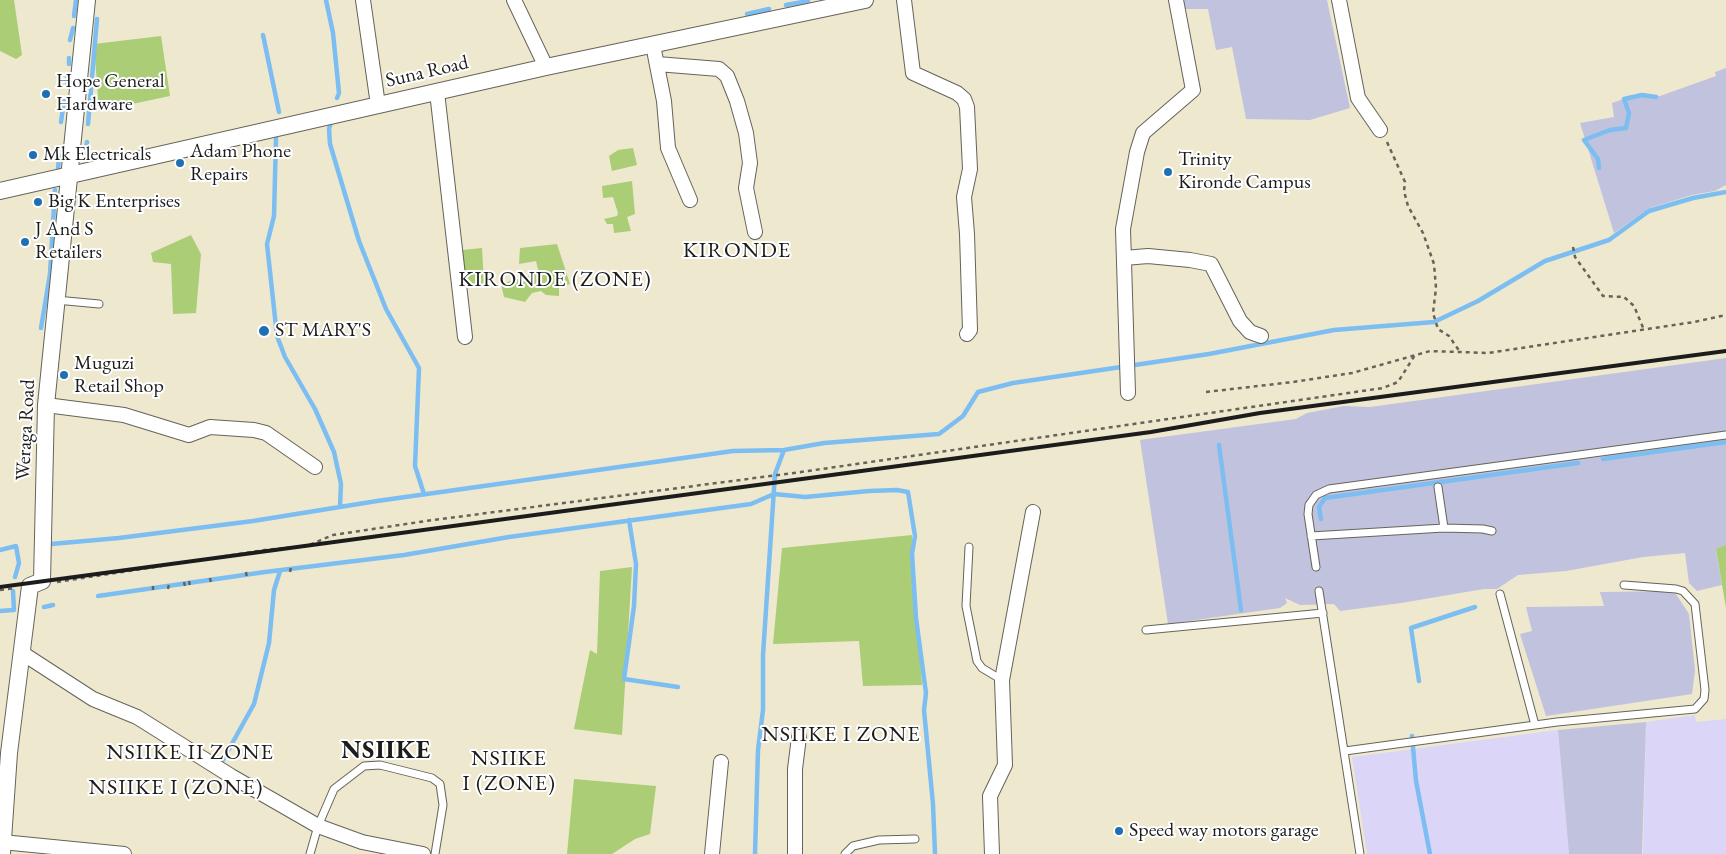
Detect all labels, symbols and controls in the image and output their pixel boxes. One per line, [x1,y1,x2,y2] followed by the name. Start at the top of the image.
[383,51,471,93] street label: Suna Road
[56,70,164,117] place label: Hope General Hardware
[40,88,52,100] marker: Hope General Hardware
[190,140,291,187] place label: Adam Phone Repairs
[43,143,151,167] place label: Mk Electricals
[1178,148,1311,195] place label: Trinity Kironde Campus
[27,149,39,161] marker: Mk Electricals
[174,157,186,169] marker: Adam Phone Repairs
[1162,166,1174,178] marker: Trinity Kironde Campus
[48,190,180,214] place label: Big K Enterprises
[32,196,44,208] marker: Big K Enterprises
[35,218,102,265] place label: J And S Retailers
[19,236,31,248] marker: J And S Retailers
[682,238,792,264] district label: KIRONDE
[457,267,653,293] district label: KIRONDE (ZONE)
[275,319,371,343] place label: ST MARY'S
[257,324,271,338] marker: ST MARY'S
[74,352,164,399] place label: Muguzi Retail Shop
[58,369,70,381] marker: Muguzi Retail Shop
[11,379,41,481] street label: Weraga Road
[760,722,922,748] district label: NSIIKE I ZONE
[340,736,432,766] district label: NSIIKE
[104,740,276,766] district label: NSIIKE II ZONE
[461,746,557,798] district label: NSIIKE I (ZONE)
[87,775,265,801] district label: NSIIKE I (ZONE)
[1129,819,1319,843] place label: Speed way motors garage
[1113,825,1125,837] marker: Speed way motors garage

